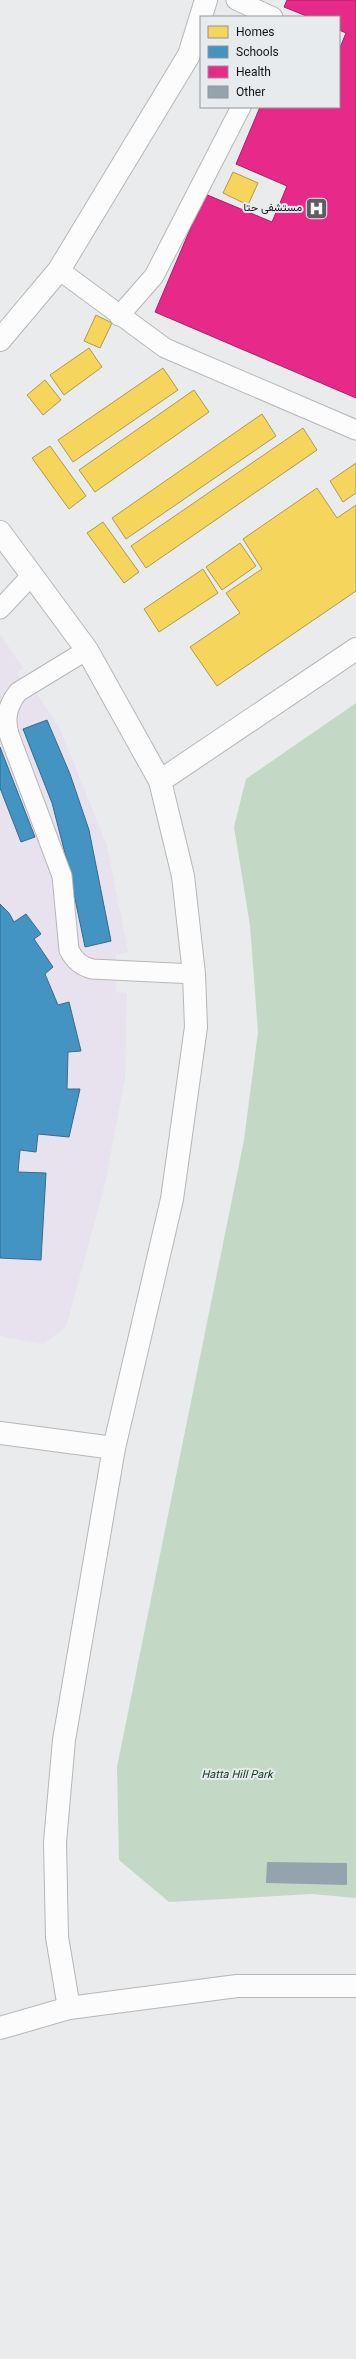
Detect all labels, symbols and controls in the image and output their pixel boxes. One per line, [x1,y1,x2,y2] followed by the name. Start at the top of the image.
[200,16,340,108] legend
[236,24,274,42] text: Homes
[236,44,279,62] text: Schools
[236,64,271,82] text: Health
[236,84,265,102] text: Other
[304,195,330,221] hospital icon: مستشفى حتا
[244,200,302,217] place label: مستشفى حتا
[202,1767,274,1784] park label: Hatta Hill Park

